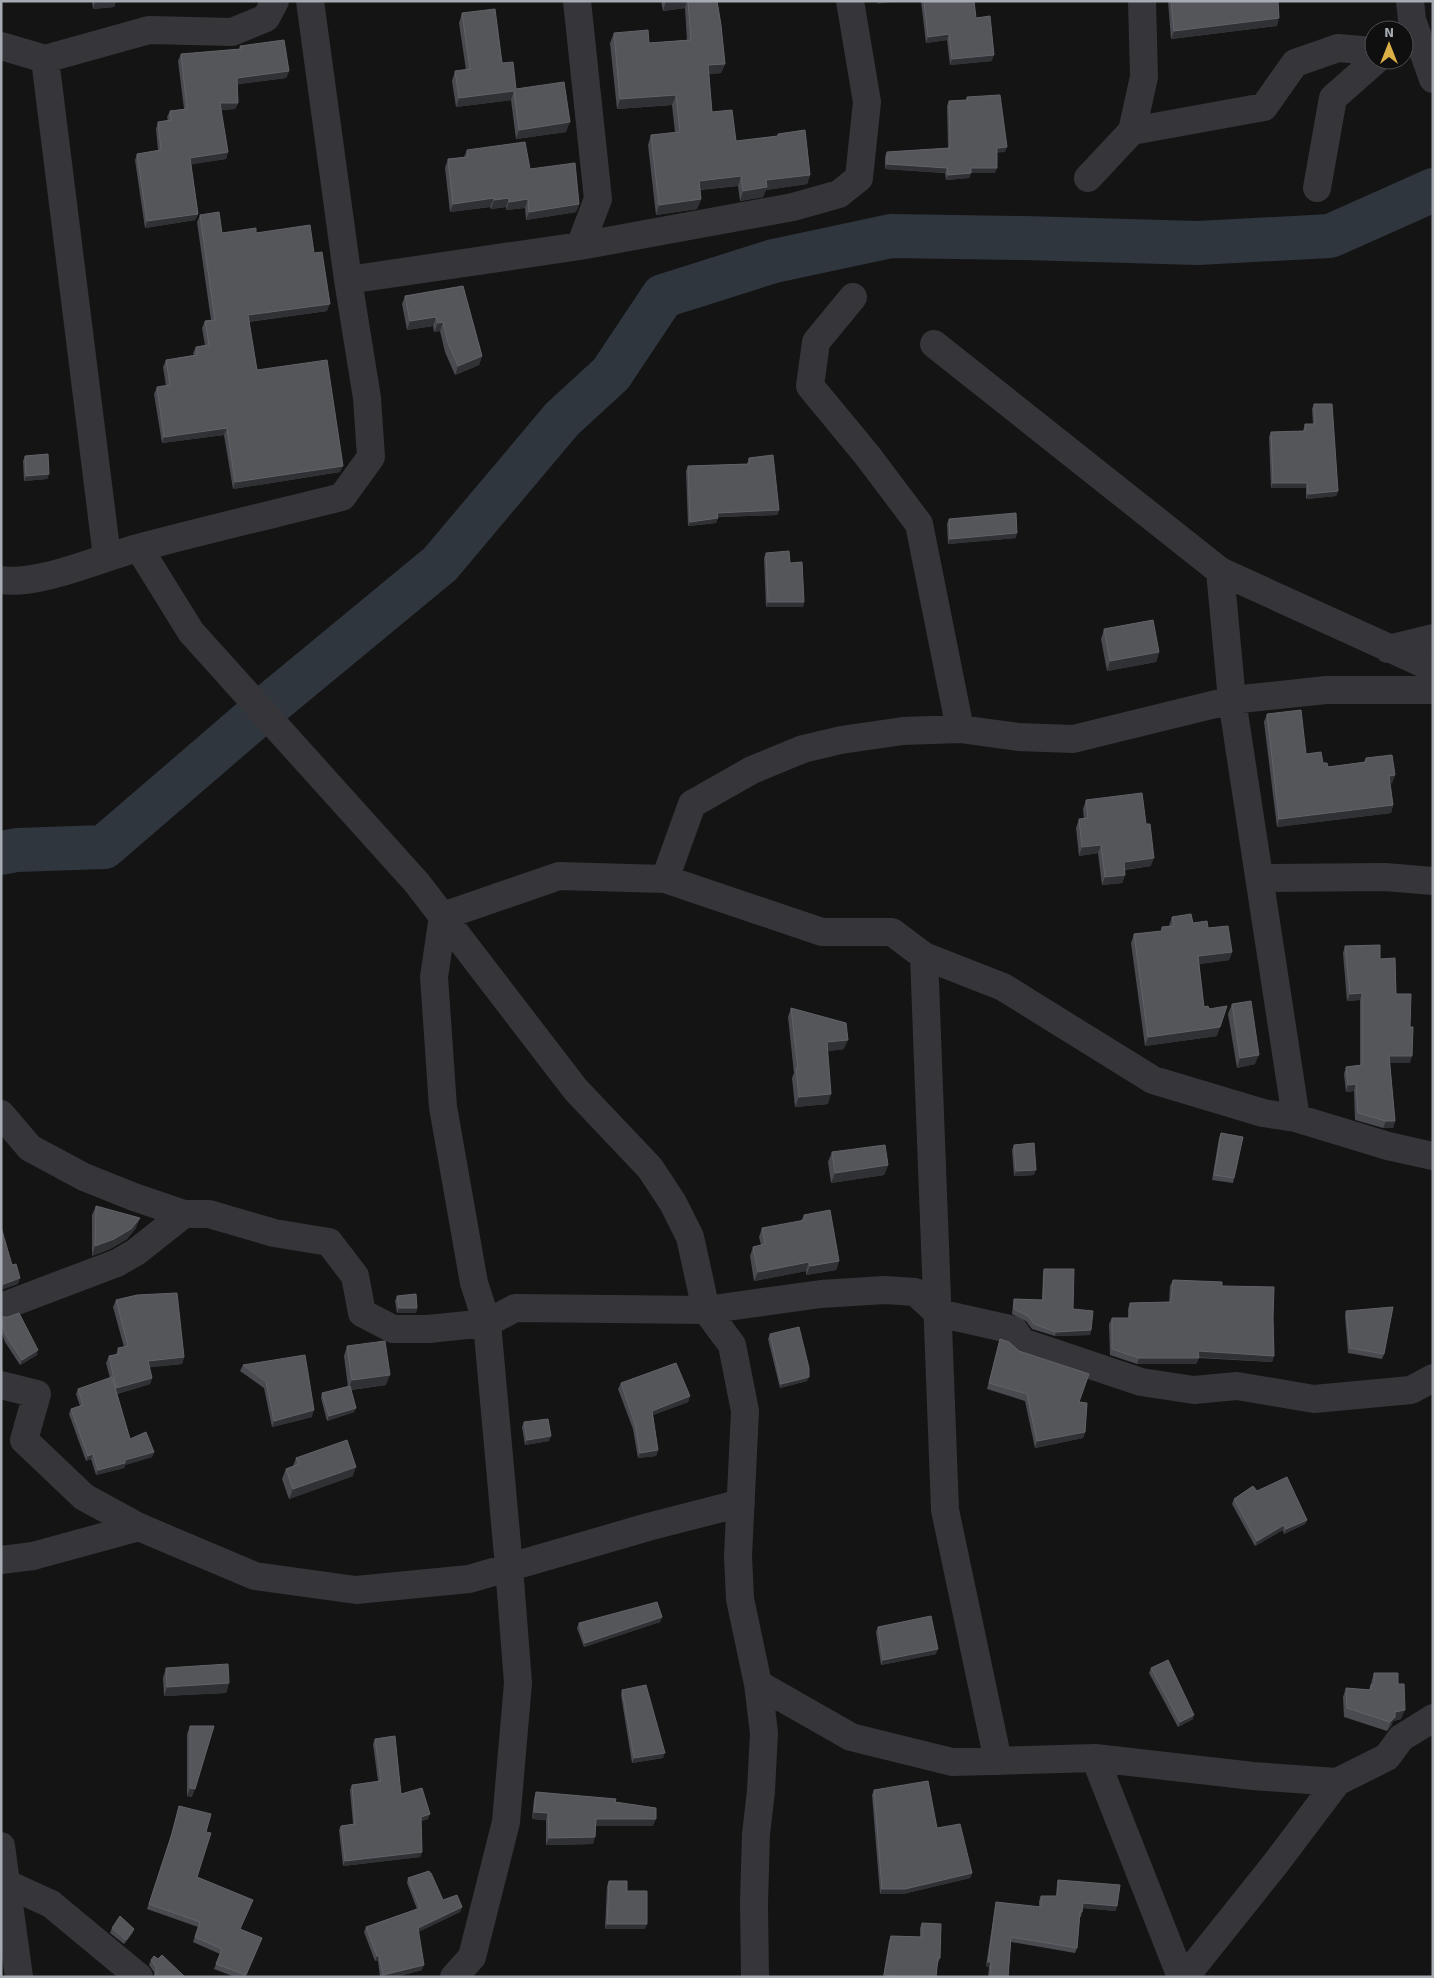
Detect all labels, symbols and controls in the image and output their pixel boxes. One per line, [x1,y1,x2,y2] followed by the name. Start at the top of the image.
[1364,20,1414,70] north arrow
[1384,24,1394,41] text: N

